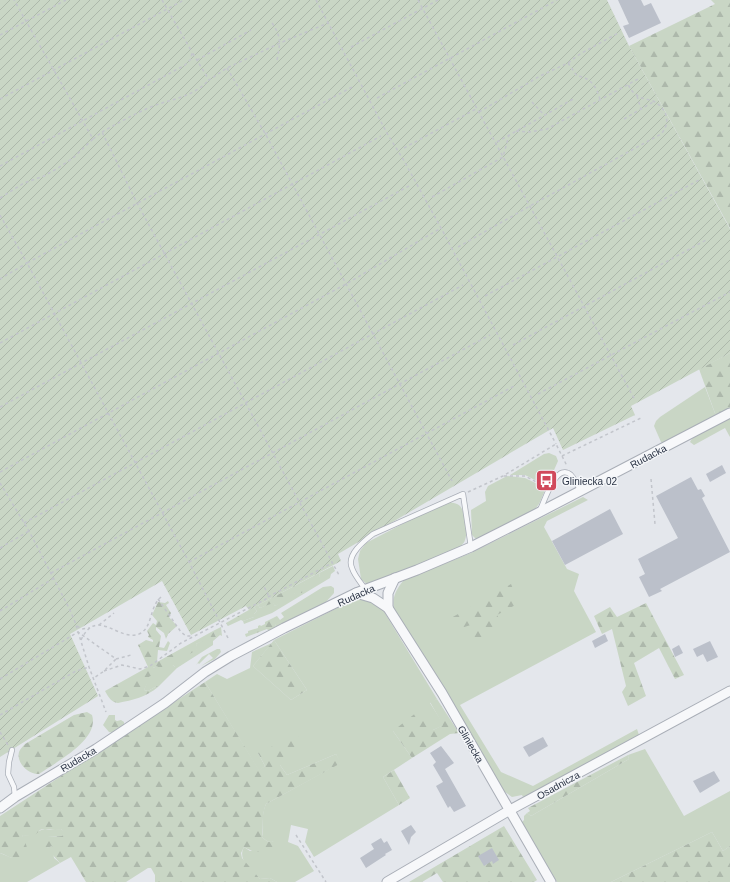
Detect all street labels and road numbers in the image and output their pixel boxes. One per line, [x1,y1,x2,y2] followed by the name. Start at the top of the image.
[628,442,669,471] street label: Rudacka
[336,582,377,609] street label: Rudacka
[456,724,486,765] street label: Gliniecka
[59,744,98,774] street label: Rudacka
[535,769,582,802] street label: Osadnicza

